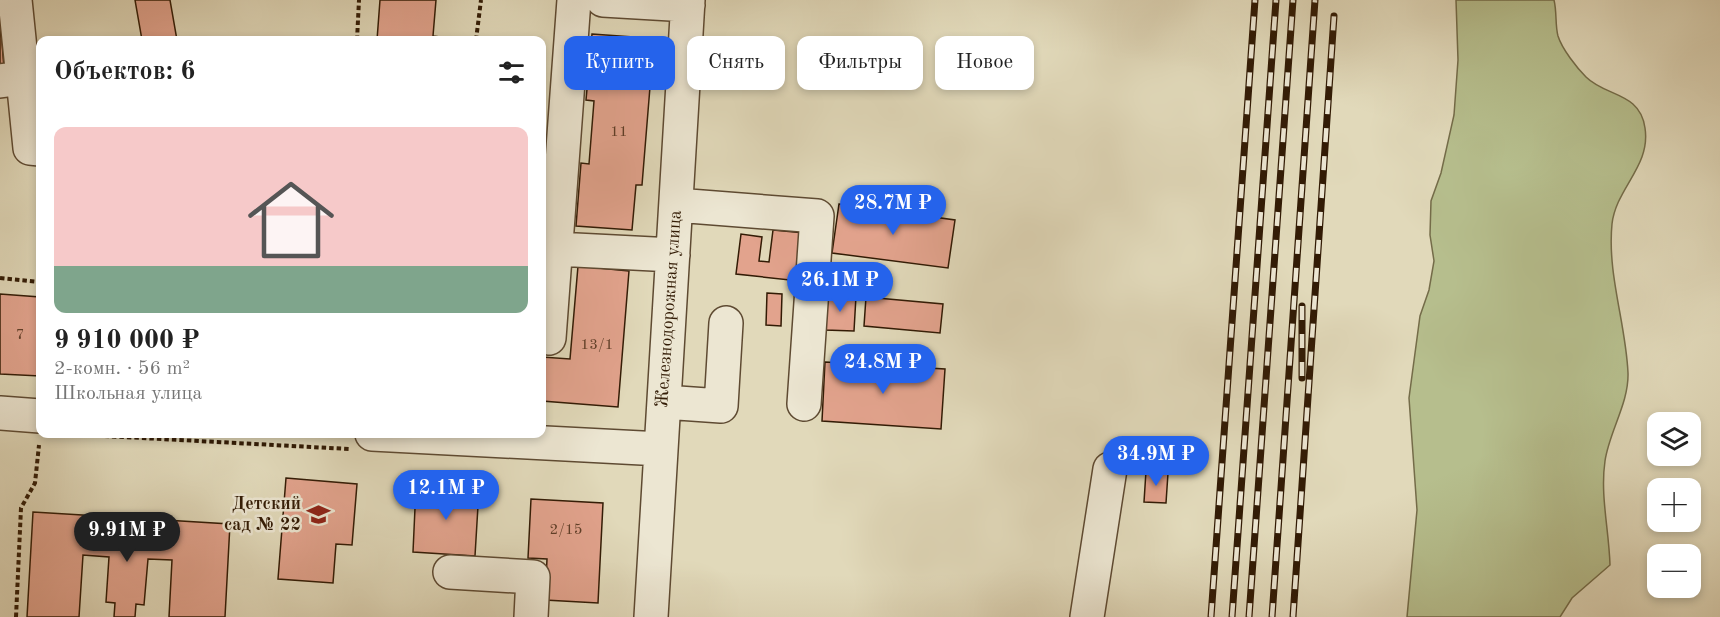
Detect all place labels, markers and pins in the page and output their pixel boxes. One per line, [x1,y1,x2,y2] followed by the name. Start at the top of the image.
[838,185,948,236] pin: 28.7M ₽
[785,262,895,313] pin: 26.1M ₽
[828,344,938,395] pin: 24.8M ₽
[1101,436,1211,487] pin: 34.9M ₽
[391,470,501,521] pin: 12.1M ₽
[224,495,301,534] place label: Детский сад № 22
[306,501,332,527] school or university icon: Детский сад № 22
[72,512,182,563] pin: 9.91M ₽

